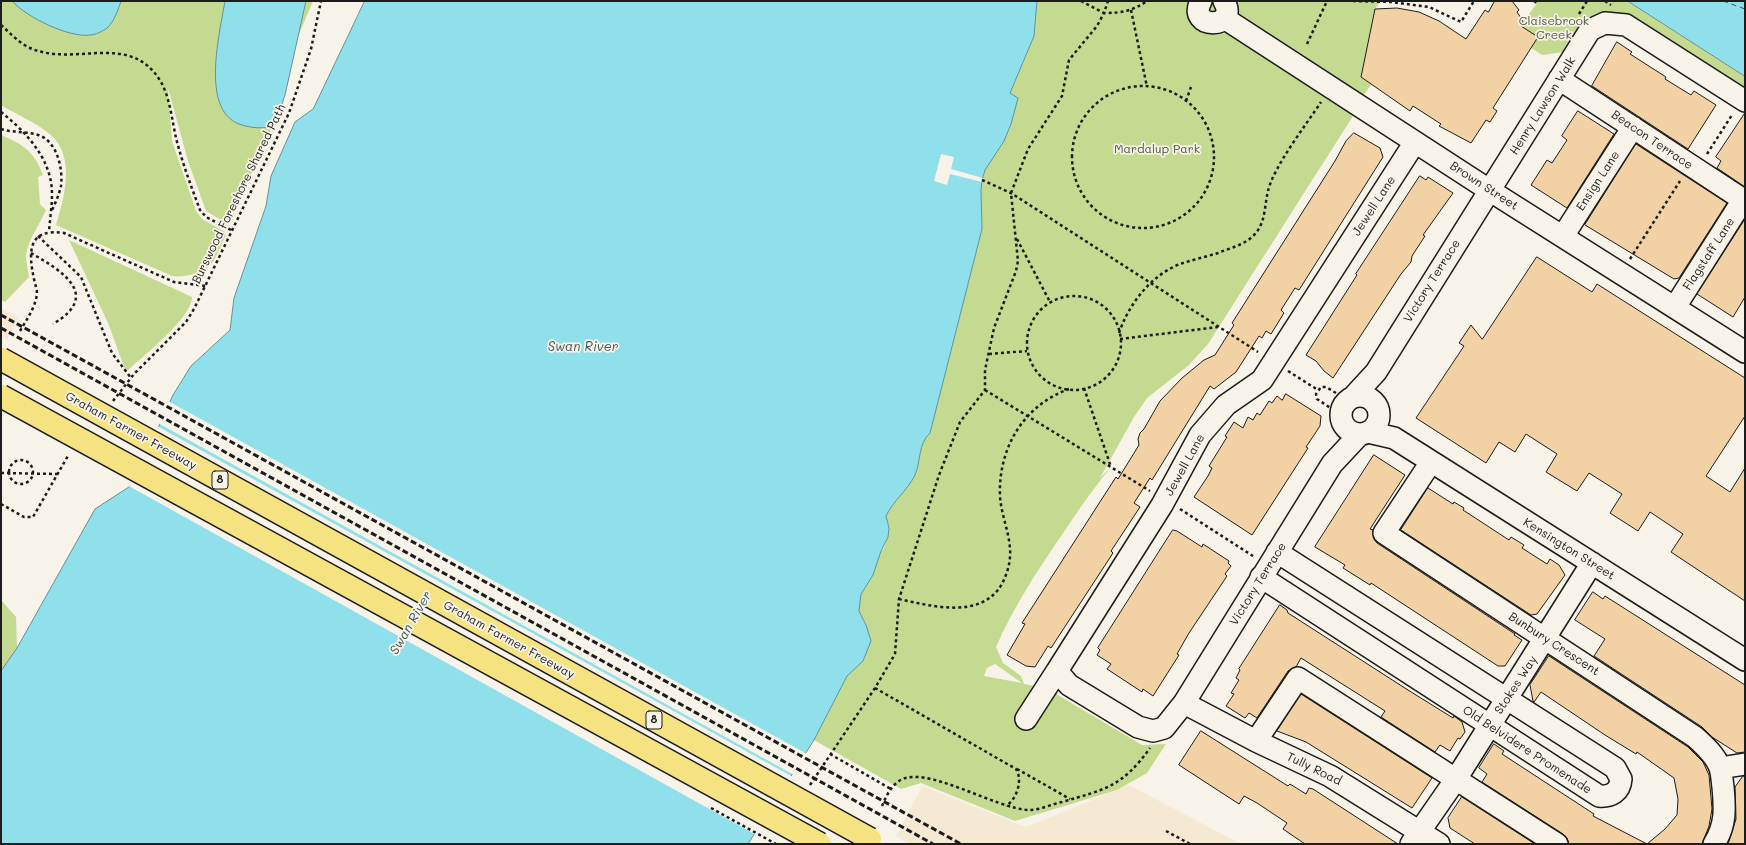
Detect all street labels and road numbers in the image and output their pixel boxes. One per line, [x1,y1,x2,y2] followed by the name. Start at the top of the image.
[1507,54,1579,158] street label: Henry Lawson Walk
[189,102,289,286] street label: Burswood Foreshore Shared Path
[1609,107,1695,173] street label: Beacon Terrace
[1573,148,1623,214] street label: Ensign Lane
[1447,159,1521,213] street label: Brown Street
[1349,173,1399,239] street label: Jewell Lane
[1680,215,1738,293] street label: Flagstaff Lane
[1401,237,1463,325] street label: Victory Terrace
[63,389,199,473] street label: Graham Farmer Freeway
[1162,432,1208,498] street label: Jewell Lane
[212,471,228,489] road number: 8
[1520,515,1618,583] street label: Kensington Street
[1227,540,1289,628] street label: Victory Terrace
[441,598,577,682] street label: Graham Farmer Freeway
[1506,609,1602,679] street label: Bunbury Crescent
[1492,653,1540,717] street label: Stokes Way
[1460,703,1594,797] street label: Old Belvidere Promenade
[646,711,662,729] road number: 8
[1284,750,1344,788] street label: Tully Road

